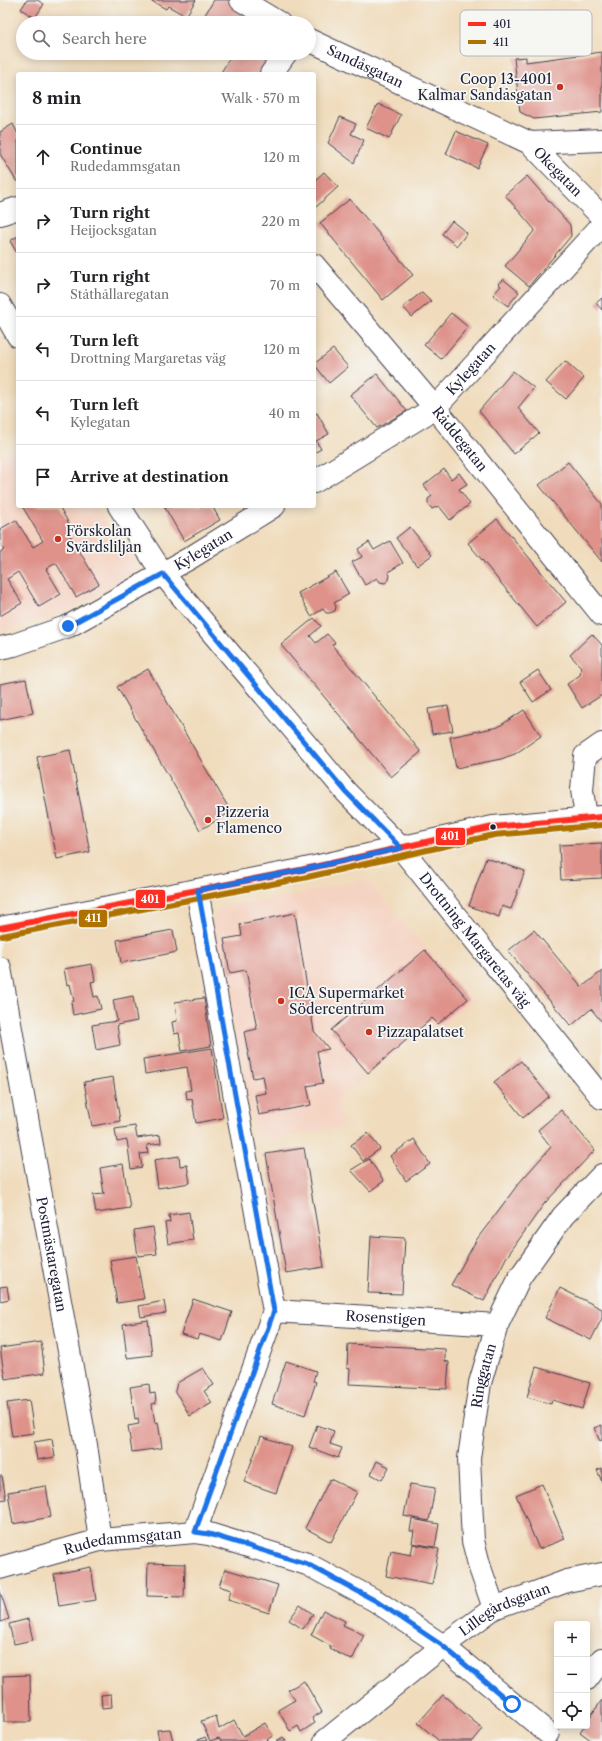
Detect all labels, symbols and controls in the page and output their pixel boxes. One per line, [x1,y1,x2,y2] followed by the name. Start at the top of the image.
[460,10,592,56] legend
[16,16,316,60] search box
[493,17,511,31] text: 401
[30,27,52,49] icon: search
[62,29,147,48] text: Search here
[493,35,509,49] text: 411
[324,41,407,92] street label: Sandåsgatan
[418,70,552,104] place label: Coop 13-4001 Kalmar Sandåsgatan
[555,82,565,92] marker: Coop 13-4001 Kalmar Sandåsgatan
[32,88,81,108] text: 8 min
[221,90,300,106] text: Walk · 570 m
[70,139,142,158] text: Continue
[530,143,586,201] street label: Okegatan
[32,146,54,168] icon: ahead
[263,149,300,165] text: 120 m
[70,158,181,174] text: Rudedammsgatan
[70,203,150,222] text: Turn right
[32,210,54,232] icon: right
[261,213,300,229] text: 220 m
[70,222,157,238] text: Heijocksgatan
[70,267,150,286] text: Turn right
[32,274,54,296] icon: right
[270,277,300,293] text: 70 m
[70,286,169,302] text: Ståthållaregatan
[70,331,139,350] text: Turn left
[32,338,54,360] icon: left
[442,338,500,399] street label: Kylegatan
[263,341,300,357] text: 120 m
[70,350,226,366] text: Drottning Margaretas väg
[70,395,139,414] text: Turn left
[32,402,54,424] icon: left
[428,403,492,475] street label: Råddegatan
[269,405,300,421] text: 40 m
[70,414,131,430] text: Kylegatan
[32,466,54,488] icon: arrive
[70,467,229,486] text: Arrive at destination
[66,522,142,556] place label: Förskolan Svärdsliljan
[171,525,236,574] street label: Kylegatan
[53,534,63,544] marker: Förskolan Svärdsliljan
[59,617,77,635] route end
[216,803,282,837] place label: Pizzeria Flamenco
[203,815,213,825] marker: Pizzeria Flamenco
[488,822,498,832] unlabelled marker
[435,827,466,846] line badge: 401
[441,829,459,843] text: 401
[415,869,535,1011] street label: Drottning Margaretas väg
[135,889,166,909] line badge: 401
[141,892,159,906] text: 401
[78,909,108,928] line badge: 411
[85,911,101,925] text: 411
[289,984,405,1018] place label: ICA Supermarket Södercentrum
[276,996,286,1006] marker: ICA Supermarket Södercentrum
[377,1023,464,1041] place label: Pizzapalatset
[364,1027,374,1037] marker: Pizzapalatset
[32,1195,71,1314] street label: Postmästaregatan
[345,1307,427,1330] street label: Rosenstigen
[467,1341,500,1409] street label: Ringgatan
[62,1524,182,1559] street label: Rudedammsgatan
[455,1579,553,1640] street label: Lillegårdsgatan
[554,1621,590,1729] map controls
[554,1621,590,1657] button: +
[554,1657,590,1693] button: −
[554,1693,590,1729] button: locate
[503,1695,521,1713] route start

